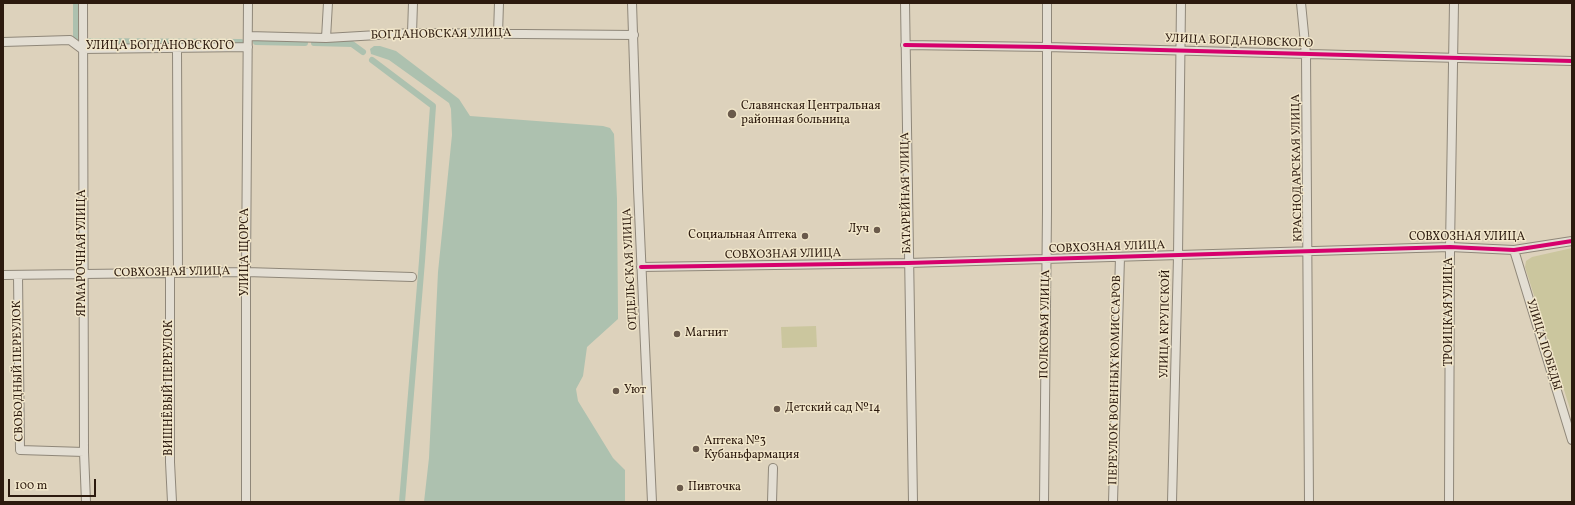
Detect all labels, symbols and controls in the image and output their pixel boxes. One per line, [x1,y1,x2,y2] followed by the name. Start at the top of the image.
[371,27,511,43] street label: БОГДАНОВСКАЯ УЛИЦА
[1165,32,1313,52] street label: УЛИЦА БОГДАНОВСКОГО
[86,40,234,54] street label: УЛИЦА БОГДАНОВСКОГО
[1290,94,1306,242] street label: КРАСНОДАРСКАЯ УЛИЦА
[741,100,880,128] place label: Славянская Центральная районная больница
[726,108,738,120] marker: Славянская Центральная районная больница
[899,132,915,254] street label: БАТАРЕЙНАЯ УЛИЦА
[76,189,90,317] street label: ЯРМАРОЧНАЯ УЛИЦА
[621,207,641,331] street label: ОТДЕЛЬСКАЯ УЛИЦА
[239,208,253,296] street label: УЛИЦА ЩОРСА
[848,223,869,237] place label: Луч
[872,225,882,235] marker: Луч
[688,229,797,243] place label: Социальная Аптека
[800,231,810,241] marker: Социальная Аптека
[1409,231,1525,245] street label: СОВХОЗНАЯ УЛИЦА
[1049,239,1165,257] street label: СОВХОЗНАЯ УЛИЦА
[725,247,841,263] street label: СОВХОЗНАЯ УЛИЦА
[1443,257,1457,367] street label: ТРОИЦКАЯ УЛИЦА
[114,265,230,281] street label: СОВХОЗНАЯ УЛИЦА
[1038,269,1054,379] street label: ПОЛКОВАЯ УЛИЦА
[1158,269,1174,379] street label: УЛИЦА КРУПСКОЙ
[1107,275,1125,485] street label: ПЕРЕУЛОК ВОЕННЫХ КОМИССАРОВ
[1522,297,1564,393] street label: УЛИЦА ПОБЕДЫ
[11,300,27,442] street label: СВОБОДНЫЙ ПЕРЕУЛОК
[163,320,177,456] street label: ВИШНЁВЫЙ ПЕРЕУЛОК
[685,327,728,341] place label: Магнит
[672,329,682,339] marker: Магнит
[624,384,646,398] place label: Уют
[611,386,621,396] marker: Уют
[785,402,880,416] place label: Детский сад №14
[772,404,782,414] marker: Детский сад №14
[704,435,799,463] place label: Аптека №3 Кубаньфармация
[691,444,701,454] marker: Аптека №3 Кубаньфармация
[10,471,98,497] scale bar
[15,478,47,494] text: 100 m
[688,481,741,495] place label: Пивточка
[675,483,685,493] marker: Пивточка

